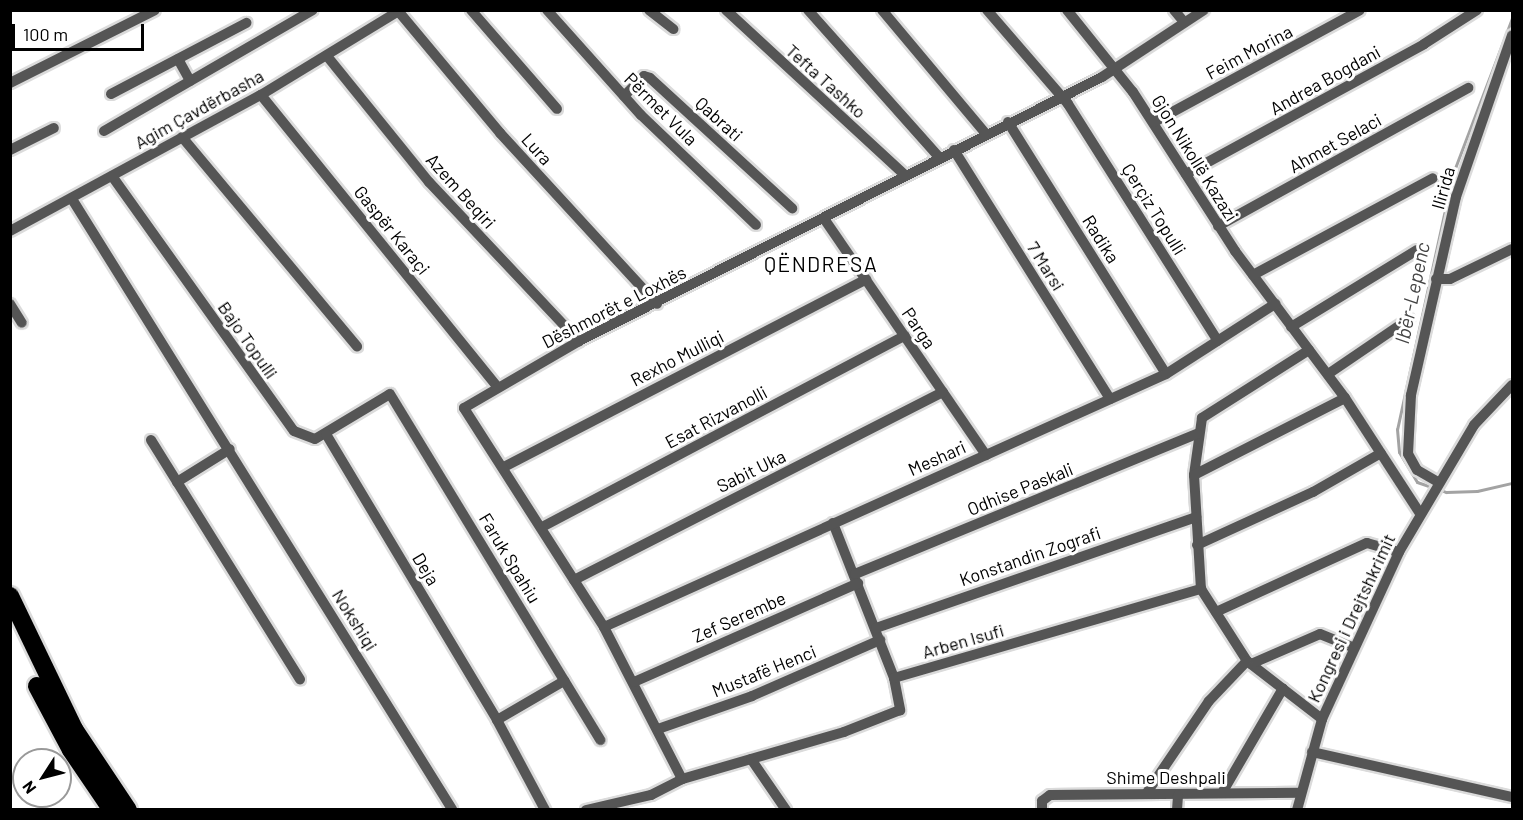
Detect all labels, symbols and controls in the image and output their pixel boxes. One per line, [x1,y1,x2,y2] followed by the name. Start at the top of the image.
[15,12,147,50] scale bar
[1202,20,1296,84] street label: Feim Morina
[23,23,68,45] text: 100 m
[782,39,870,123] street label: Tefta Tashko
[1266,41,1384,119] street label: Andrea Bogdani
[131,65,267,153] street label: Agim Çavdërbasha
[620,68,702,150] street label: Përmet Vula
[1147,91,1243,225] street label: Gjon Nikollë Kazazi
[691,92,747,146] street label: Qabrati
[1285,109,1385,177] street label: Ahmet Selaci
[517,129,557,169] street label: Lura
[422,149,500,233] street label: Azem Beqiri
[1117,159,1191,259] street label: Çerçiz Topulli
[1427,164,1459,212] street label: Ilirida
[350,181,434,279] street label: Gaspër Karaçi
[1078,211,1124,267] street label: Radika
[1023,237,1069,295] street label: 7 Marsi
[1390,240,1434,346] water label: Ibër-Lepenc
[764,251,878,277] district label: QËNDRESA
[538,261,690,353] street label: Dëshmorët e Loxhës
[214,297,282,383] street label: Bajo Topulli
[897,303,941,353] street label: Parga
[627,325,727,391] street label: Rexho Mulliqi
[661,381,771,453] street label: Esat Rizvanolli
[905,436,969,480] street label: Meshari
[713,445,789,497] street label: Sabit Uka
[964,458,1076,520] street label: Odhise Paskali
[475,509,545,607] street label: Faruk Spahiu
[957,522,1103,590] street label: Konstandin Zografi
[1302,530,1400,706] street label: Kongresi i Drejtshkrimit
[408,549,444,589] street label: Deja
[328,585,382,655] street label: Nokshiqi
[689,587,789,647] street label: Zef Serembe
[920,619,1006,663] street label: Arben Isufi
[709,640,819,702] street label: Mustafë Henci
[12,748,72,808] north arrow
[1106,766,1226,788] street label: Shime Deshpali
[18,778,39,798] text: N

